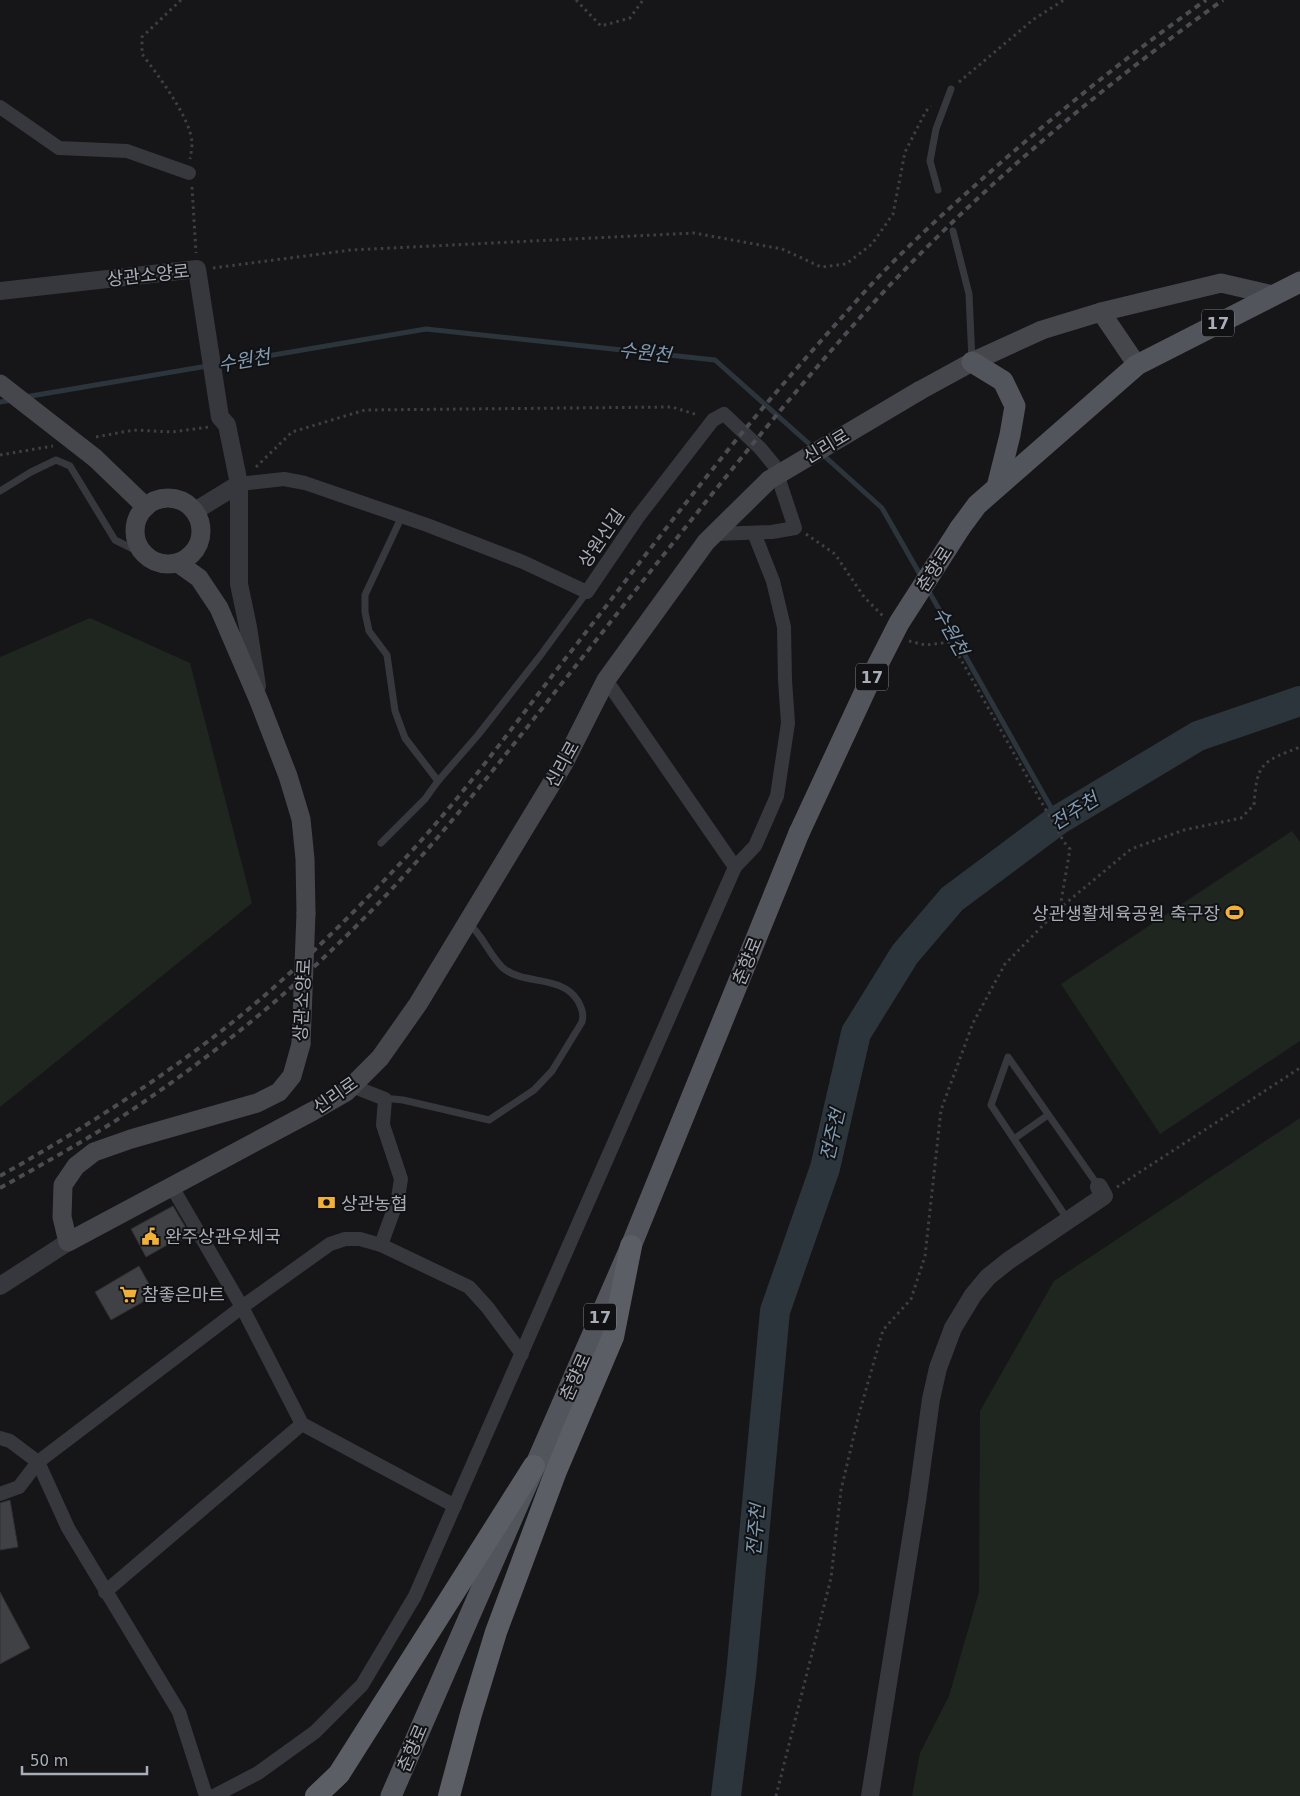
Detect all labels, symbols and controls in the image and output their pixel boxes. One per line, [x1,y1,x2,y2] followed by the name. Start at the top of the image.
[106,260,190,290] street label: 상관소양로
[1202,309,1234,336] road number: 17
[618,338,674,366] water label: 수원천
[216,344,273,375] water label: 수원천
[799,424,853,468] street label: 신리로
[574,505,628,571] street label: 상원신길
[912,542,956,596] street label: 춘향로
[929,603,974,661] water label: 수원천
[856,664,888,690] road number: 17
[541,737,583,791] street label: 신리로
[1046,787,1103,834] water label: 전주천
[1032,903,1220,924] place label: 상관생활체육공원 축구장
[1224,903,1244,923] sports icon: 상관생활체육공원 축구장
[728,934,766,988] street label: 춘향로
[289,958,315,1042] street label: 상관소양로
[309,1072,361,1118] street label: 신리로
[815,1106,849,1163] water label: 전주천
[317,1193,337,1213] bank icon: 상관농협
[341,1193,407,1214] place label: 상관농협
[141,1226,161,1246] public building icon: 완주상관우체국
[165,1226,281,1247] place label: 완주상관우체국
[118,1284,138,1304] supermarket icon: 참좋은마트
[142,1284,225,1305] place label: 참좋은마트
[584,1304,616,1330] road number: 17
[555,1350,595,1404] street label: 춘향로
[742,1501,768,1557] water label: 전주천
[393,1721,431,1775] street label: 춘향로
[22,1744,148,1776] scale bar
[30,1752,68,1770] text: 50 m

